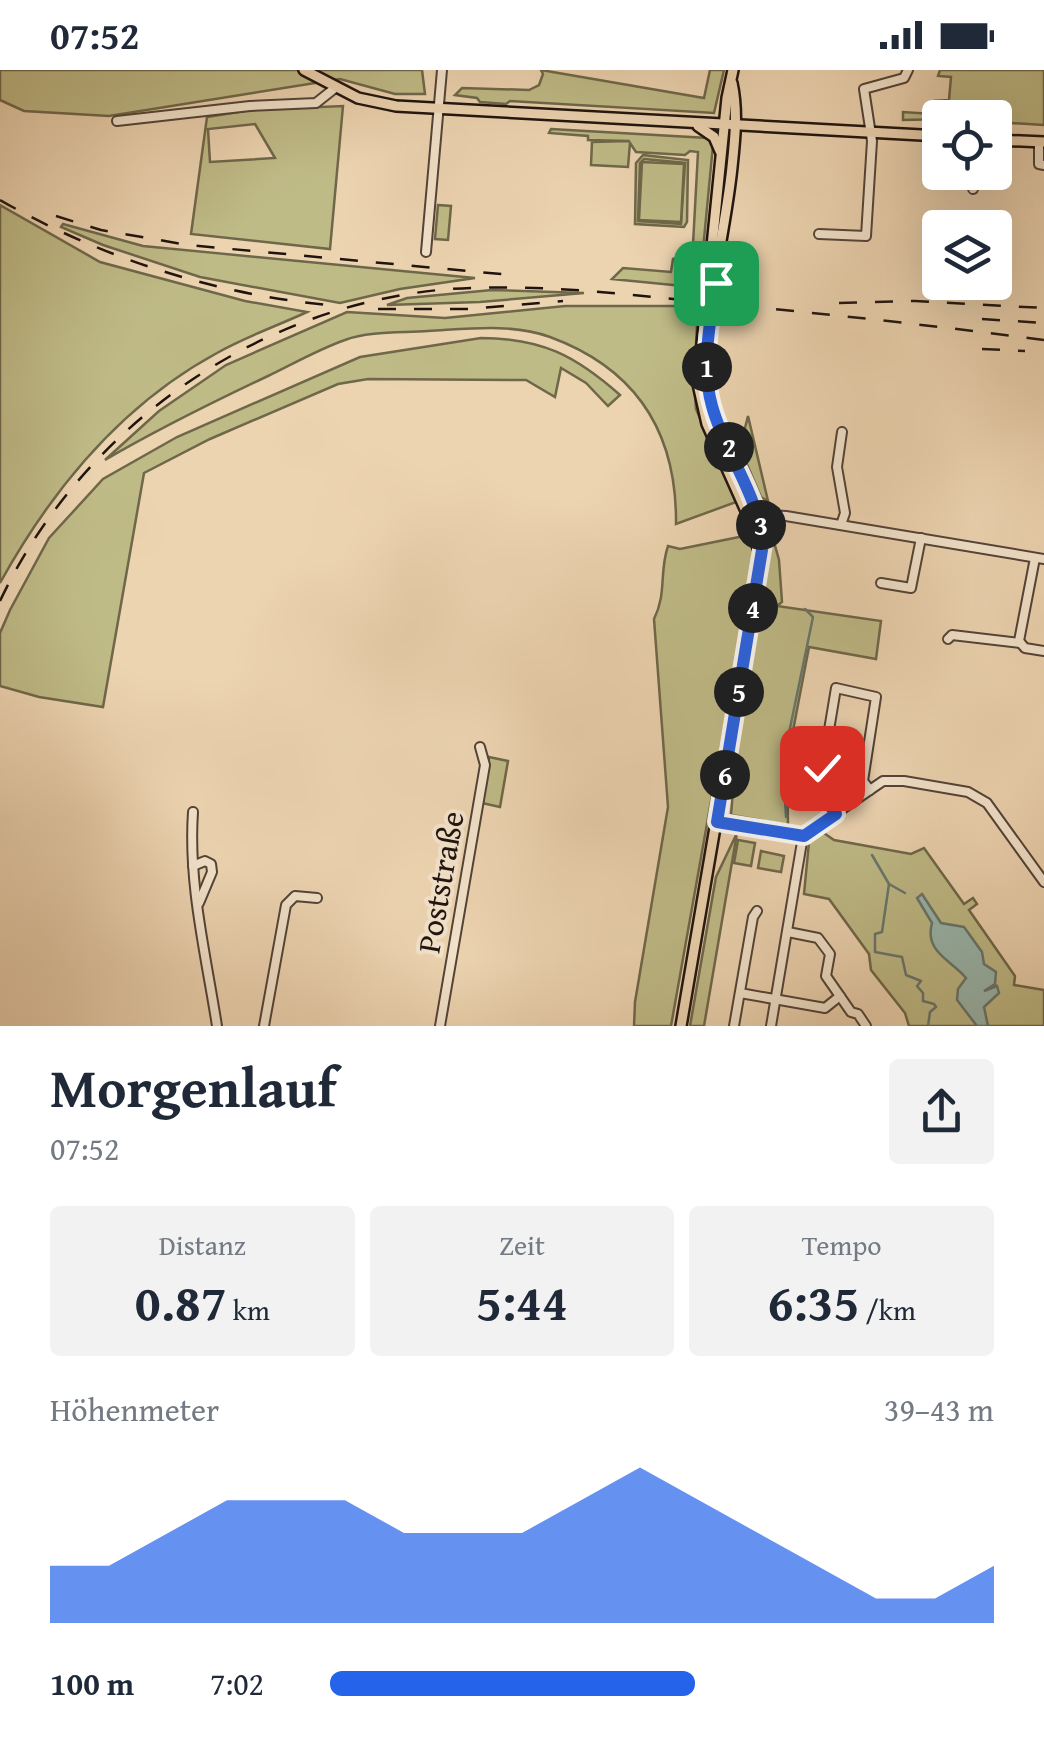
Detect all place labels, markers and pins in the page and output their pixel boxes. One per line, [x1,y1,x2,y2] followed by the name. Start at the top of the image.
[674,241,759,326] pin
[682,342,732,392] pin: 1
[704,422,754,472] pin: 2
[736,500,786,550] pin: 3
[728,583,778,633] pin: 4
[714,667,764,717] pin: 5
[780,726,865,811] pin
[700,750,750,800] pin: 6

